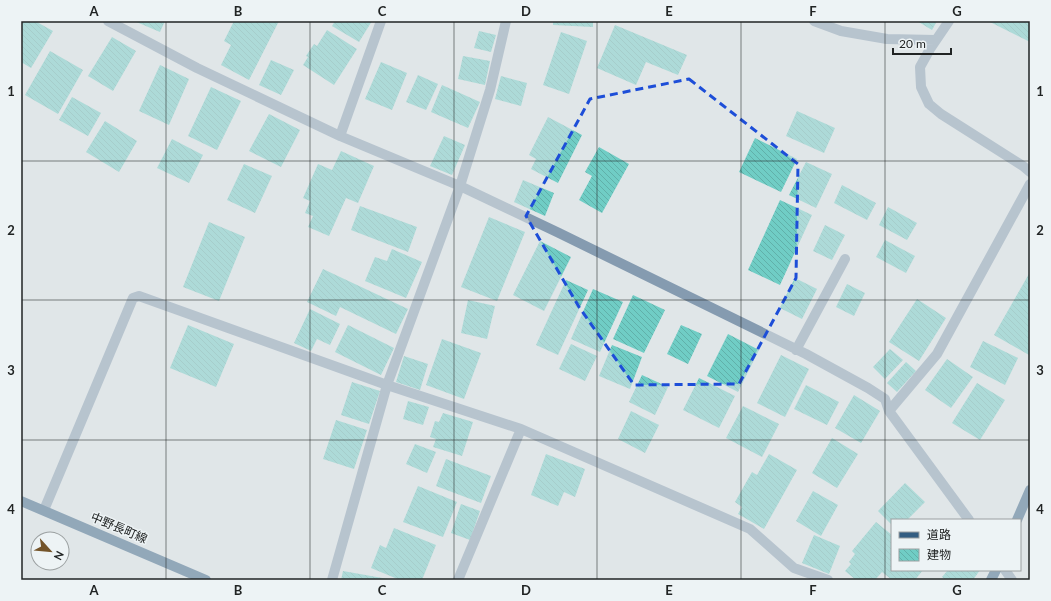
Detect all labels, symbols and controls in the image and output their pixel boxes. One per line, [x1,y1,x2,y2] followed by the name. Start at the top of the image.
[88,3,99,19] text: A
[234,3,243,19] text: B
[378,3,387,19] text: C
[521,3,531,19] text: D
[665,3,673,19] text: E
[809,3,817,19] text: F
[952,3,962,19] text: G
[893,30,951,56] scale bar
[899,36,926,51] text: 20 m
[7,83,15,99] text: 1
[1036,83,1044,99] text: 1
[7,222,15,238] text: 2
[1036,222,1044,238] text: 2
[7,362,15,378] text: 3
[1036,362,1044,378] text: 3
[7,501,15,517] text: 4
[1036,501,1044,517] text: 4
[89,509,150,546] street label: 中野長町線
[891,519,1021,571] legend
[927,527,951,542] text: 道路
[30,531,70,571] north arrow
[927,547,951,562] text: 建物
[52,549,67,562] text: N
[88,582,99,598] text: A
[234,582,243,598] text: B
[378,582,387,598] text: C
[521,582,531,598] text: D
[665,582,673,598] text: E
[809,582,817,598] text: F
[952,582,962,598] text: G

